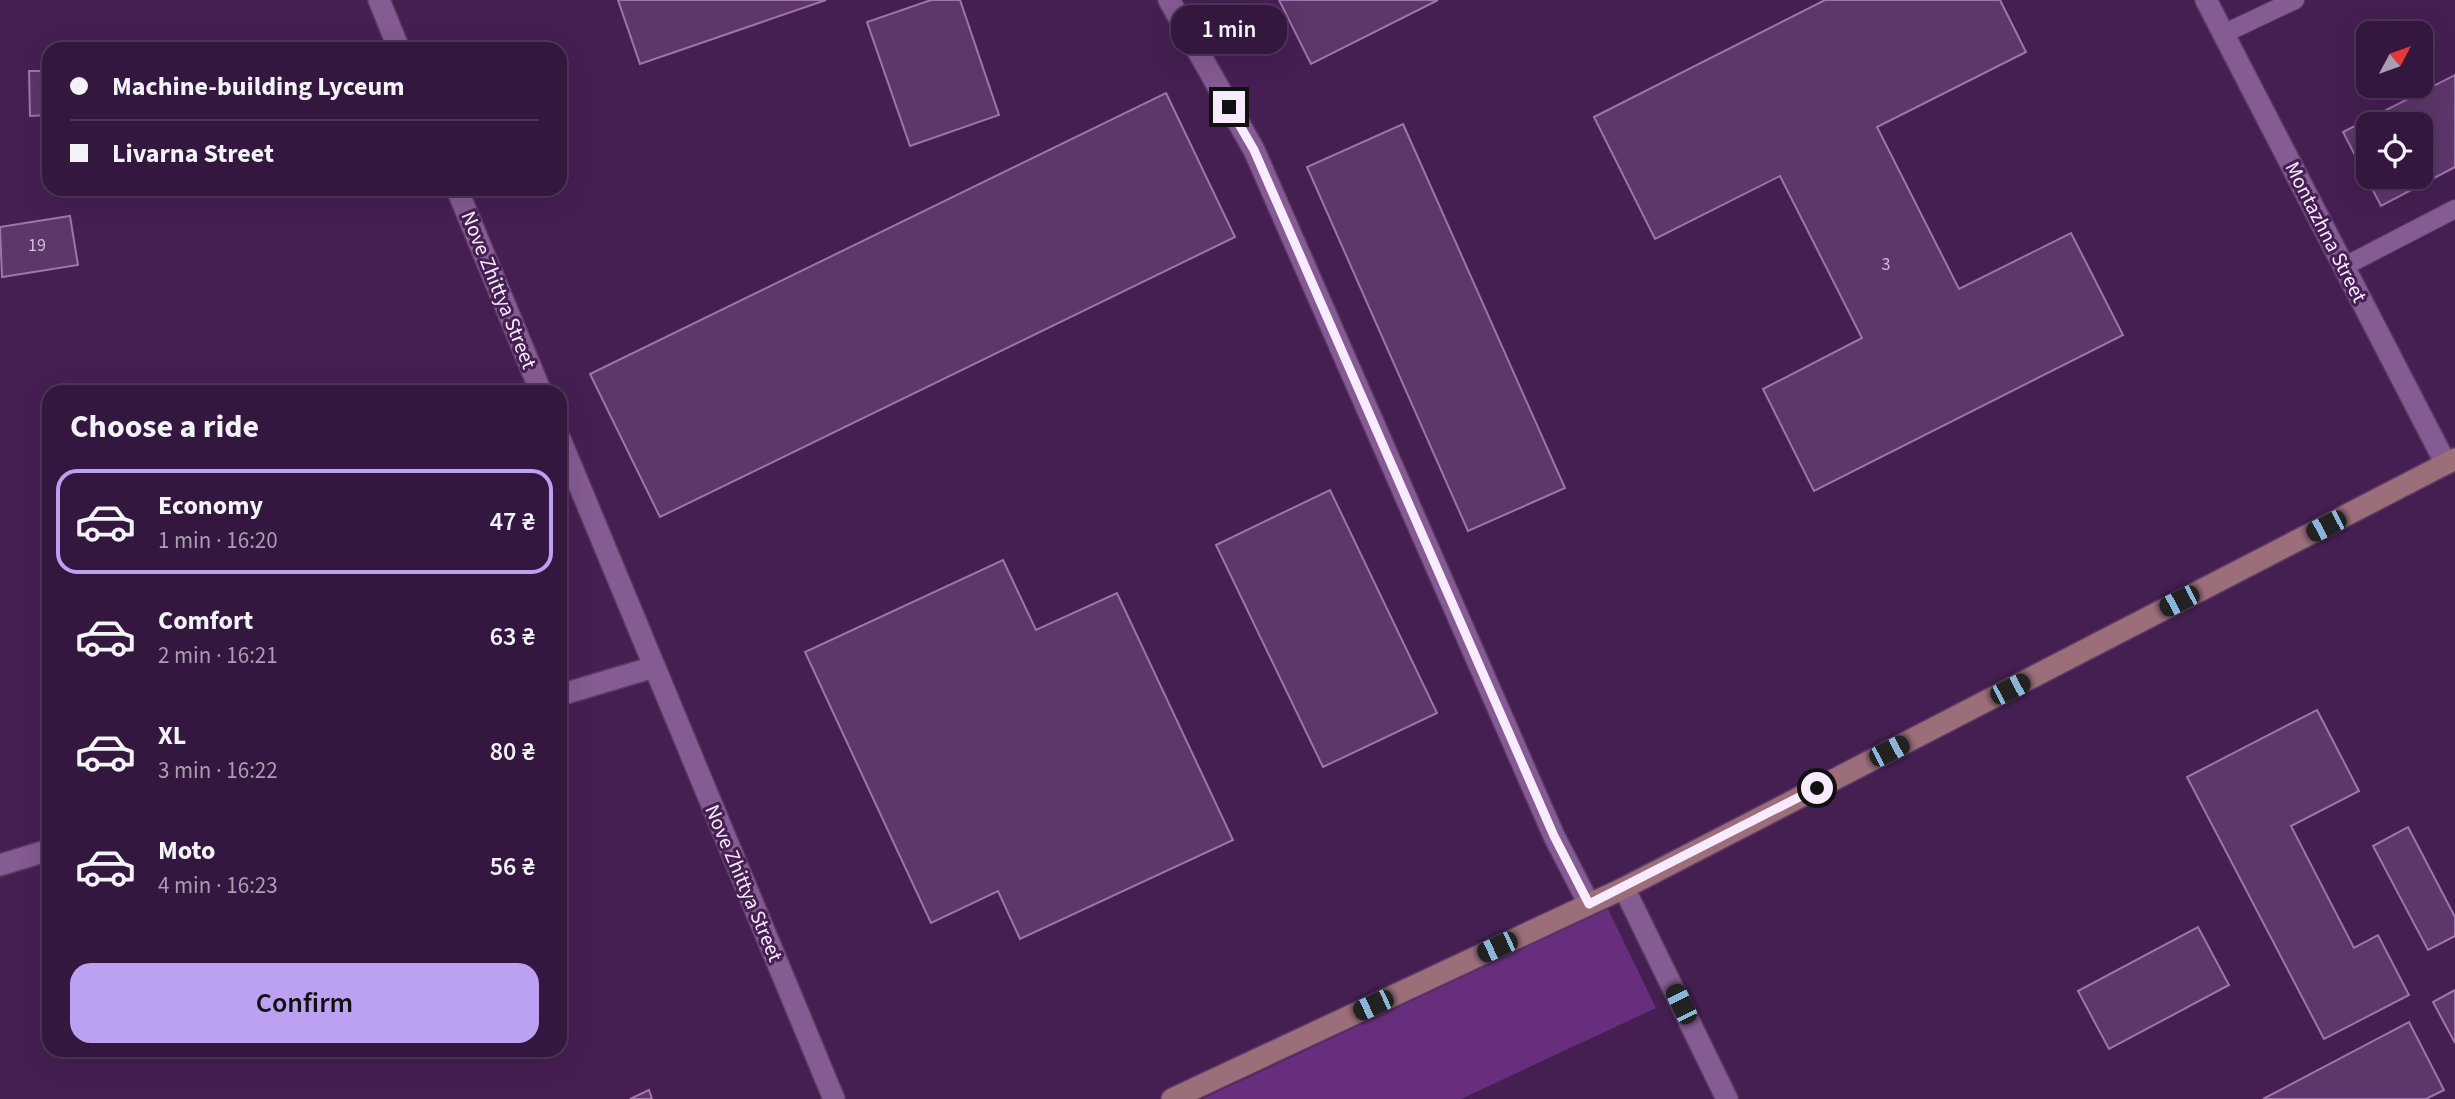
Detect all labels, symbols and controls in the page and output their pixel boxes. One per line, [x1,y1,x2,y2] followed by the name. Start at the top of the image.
[1171,6,1287,55] callout: 1 min
[1202,13,1256,46] text: 1 min
[2356,21,2432,98] north arrow
[2356,21,2433,189] map controls
[112,68,405,105] text: Machine-building Lyceum
[1213,91,1245,123] route end
[2356,112,2433,189] button: locate
[112,135,274,172] text: Livarna Street
[2278,156,2374,308] street label: Montazhna Street
[454,207,544,373] street label: Nove Zhittya Street
[28,233,46,258] house number: 19
[1882,252,1891,277] house number: 3
[70,404,259,450] text: Choose a ride
[158,487,263,524] text: Economy
[74,490,137,553] icon: car
[490,503,535,540] text: 47 ₴
[2303,507,2350,545] car
[158,524,278,557] text: 1 min · 16:20
[2156,582,2203,620] car
[158,602,253,639] text: Comfort
[74,605,137,668] icon: car
[490,618,535,655] text: 63 ₴
[158,639,278,672] text: 2 min · 16:21
[1987,670,2034,708] car
[158,717,186,754] text: XL
[74,720,137,783] icon: car
[1866,732,1913,770] car
[490,733,535,770] text: 80 ₴
[158,754,278,787] text: 3 min · 16:22
[1801,772,1833,804] route start
[697,800,791,966] street label: Nove Zhittya Street
[158,832,215,869] text: Moto
[74,835,137,898] icon: car
[490,848,535,885] text: 56 ₴
[158,869,278,902] text: 4 min · 16:23
[1474,929,1521,965] car
[70,963,539,1043] button: Confirm
[1663,981,1700,1027] car
[1350,987,1397,1023] car

